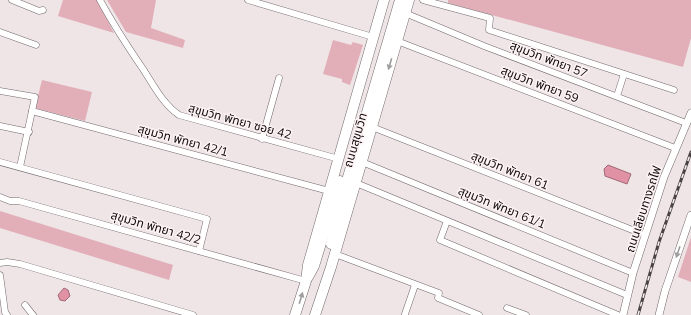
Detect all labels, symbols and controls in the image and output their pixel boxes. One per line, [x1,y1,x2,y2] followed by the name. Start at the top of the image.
[508,37,590,81] street label: สุขุมวิท พัทยา 57
[387,59,393,71] one-way arrow
[499,62,581,106] street label: สุขุมวิท พัทยา 59
[187,100,293,142] street label: สุขุมวิท พัทยา ซอย 42
[340,111,370,169] street label: ถนนสุขุมวิท
[136,121,230,159] street label: สุขุมวิท พัทยา 42/1
[469,148,551,192] street label: สุขุมวิท พัทยา 61
[622,164,664,254] street label: ถนนเลียบทางรถไฟ
[456,183,548,231] street label: สุขุมวิท พัทยา 61/1
[109,207,203,247] street label: สุขุมวิท พัทยา 42/2
[675,246,681,258] one-way arrow
[298,291,304,303] one-way arrow

